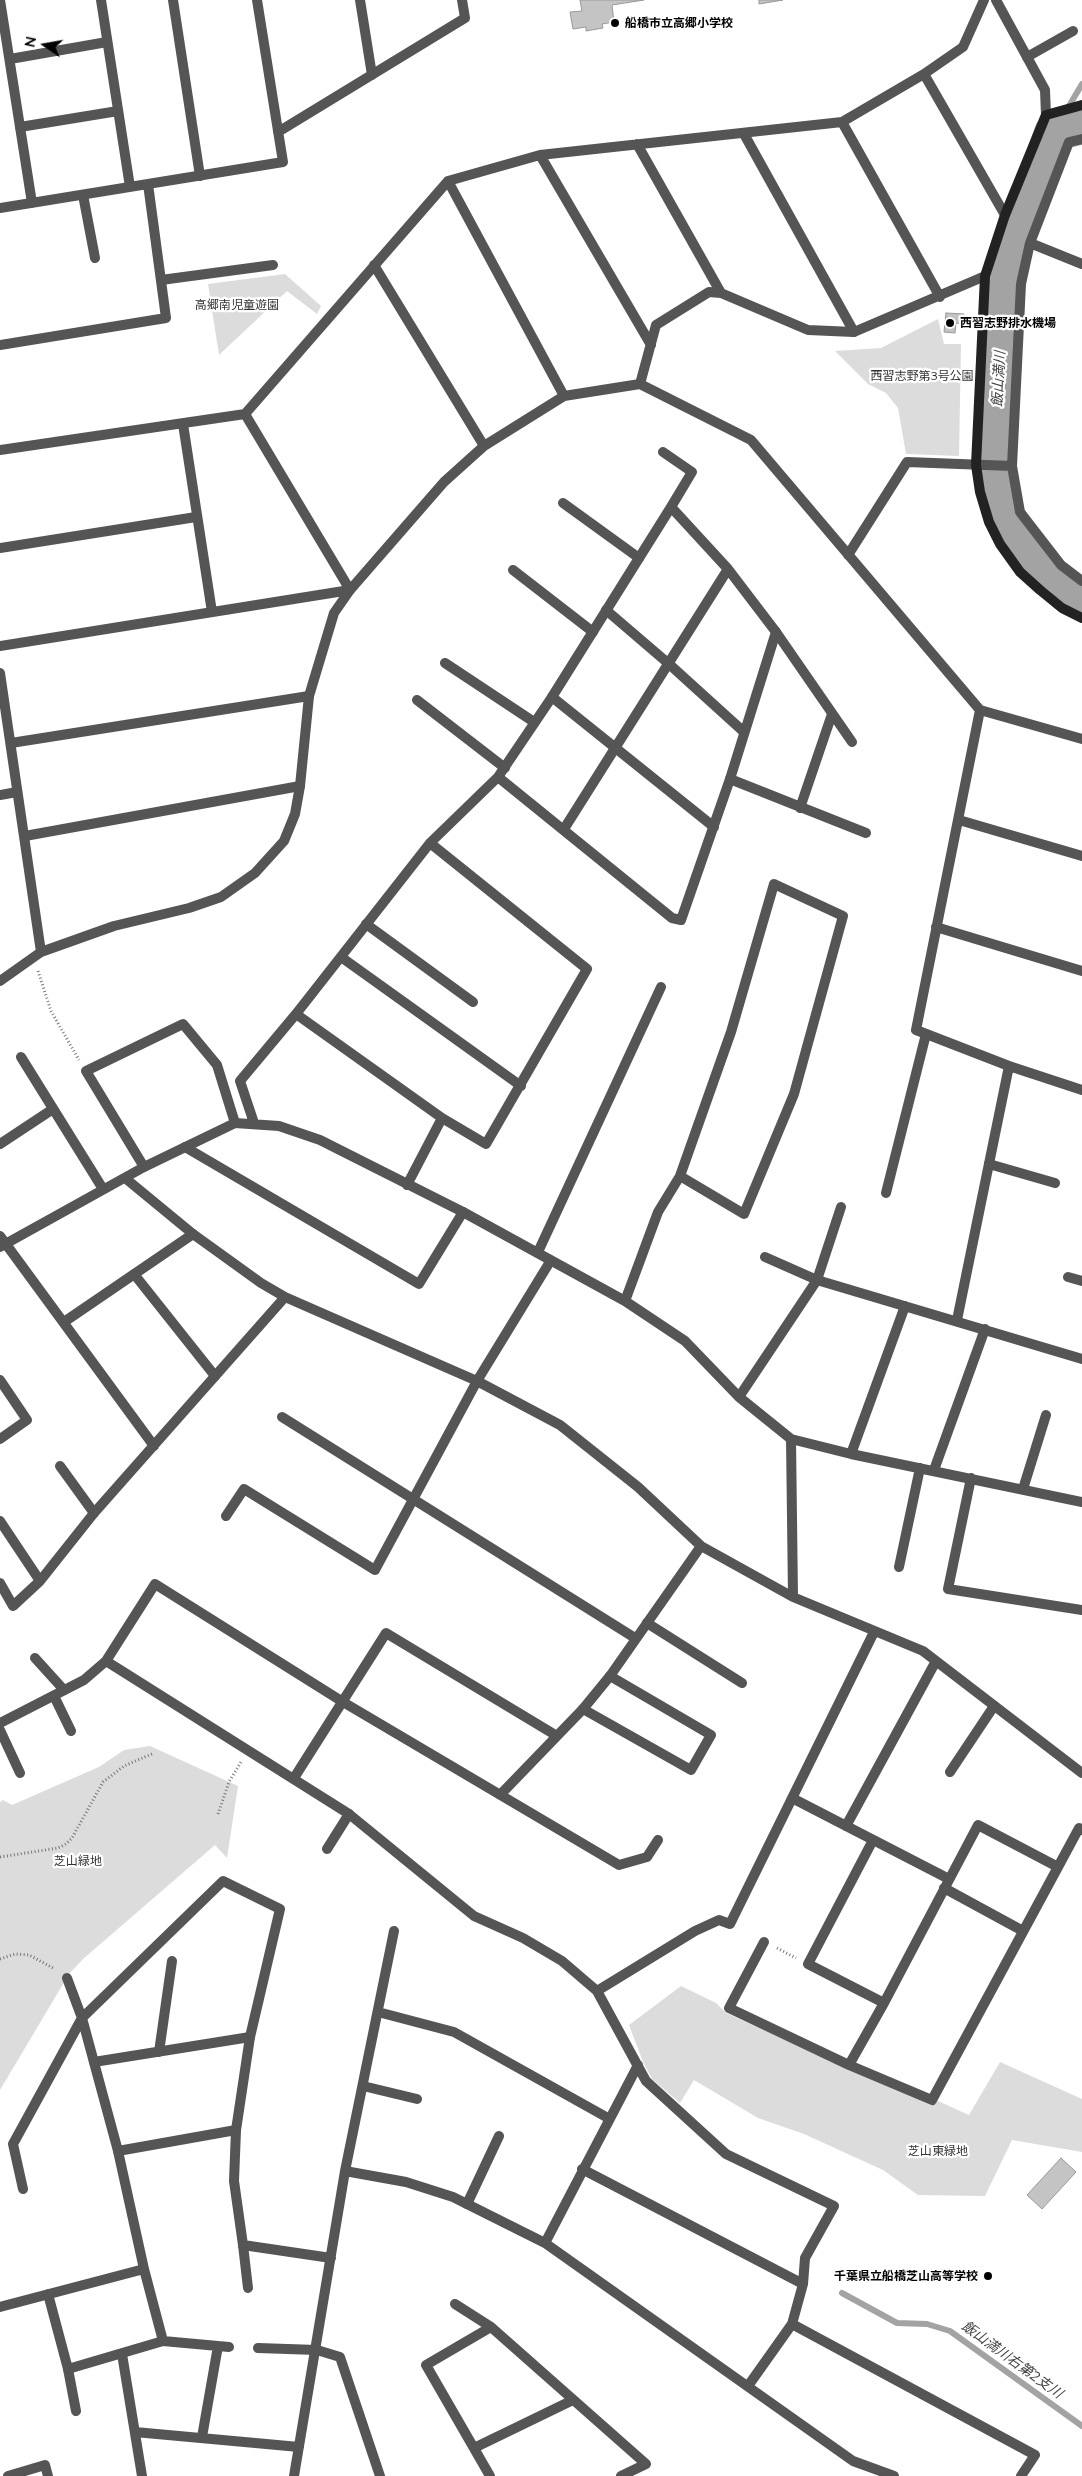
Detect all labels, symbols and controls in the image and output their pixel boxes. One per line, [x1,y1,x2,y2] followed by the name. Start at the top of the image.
[625,16,733,30] place label: 船橋市立高郷小学校
[609,17,621,29] marker: 船橋市立高郷小学校
[20,20,70,70] north arrow
[20,35,40,49] text: N
[195,298,279,312] park label: 高郷南児童遊園
[960,316,1056,330] place label: 西習志野排水機場
[944,317,956,329] marker: 西習志野排水機場
[989,351,1009,407] water label: 飯山満川
[870,369,974,383] park label: 西習志野第3号公園
[54,1854,102,1868] park label: 芝山緑地
[908,2144,968,2158] park label: 芝山東緑地
[834,2269,978,2283] place label: 千葉県立船橋芝山高等学校
[982,2270,994,2282] marker: 千葉県立船橋芝山高等学校
[958,2318,1066,2402] water label: 飯山満川右第2支川

